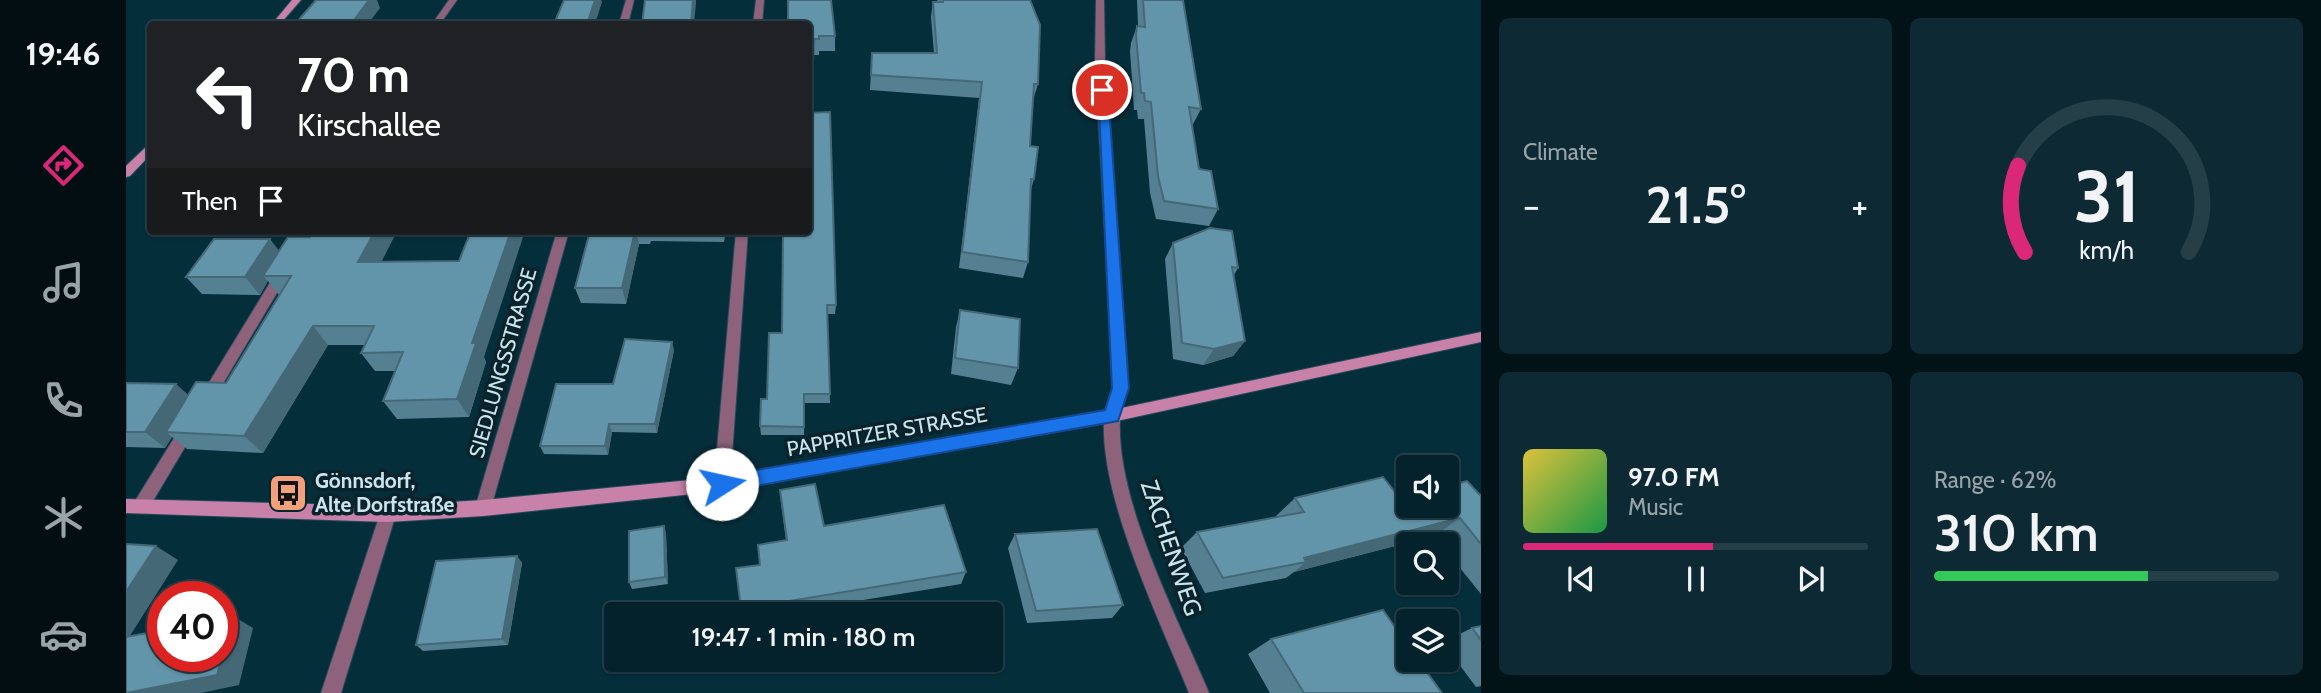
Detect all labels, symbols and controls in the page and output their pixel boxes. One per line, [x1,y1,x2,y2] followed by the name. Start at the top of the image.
[26,34,100,73] text: 19:46
[297,45,410,104] text: 70 m
[182,49,273,140] icon: left
[1072,60,1132,120] pin
[1083,71,1121,109] icon: arrive
[297,105,441,144] text: Kirschallee
[1523,138,1598,166] text: Climate
[39,141,88,190] icon: directions
[2073,152,2140,240] text: 31
[1645,173,1746,236] text: 21.5°
[252,182,290,220] icon: arrive
[1523,182,1540,229] text: −
[1851,182,1868,229] text: +
[182,185,238,217] text: Then
[2079,235,2134,265] text: km/h
[39,258,88,307] icon: music
[463,265,542,461] street label: SIEDLUNGSSTRASSE
[39,376,88,425] icon: phone
[785,402,989,461] street label: PAPPRITZER STRASSE
[685,447,759,521] position arrow
[1396,455,1459,672] map controls
[1396,455,1459,518] button: sound
[1628,461,1720,493] text: 97.0 FM
[1934,466,2057,494] text: Range · 62%
[315,468,455,517] place label: Gönnsdorf, Alte Dorfstraße
[267,472,309,514] bus stop icon: Gönnsdorf, Alte Dorfstraße
[1135,476,1208,619] street label: ZACHENWEG
[39,493,88,542] icon: climate
[1628,493,1683,521] text: Music
[1934,501,2099,564] text: 310 km
[1396,532,1459,595] button: search
[1562,560,1600,598] icon: previous
[1677,560,1715,598] icon: pause
[1792,560,1830,598] icon: next
[147,581,238,672] speed limit sign: 40
[1396,609,1459,672] button: layers
[39,610,88,659] icon: car
[692,621,915,653] text: 19:47 · 1 min · 180 m

